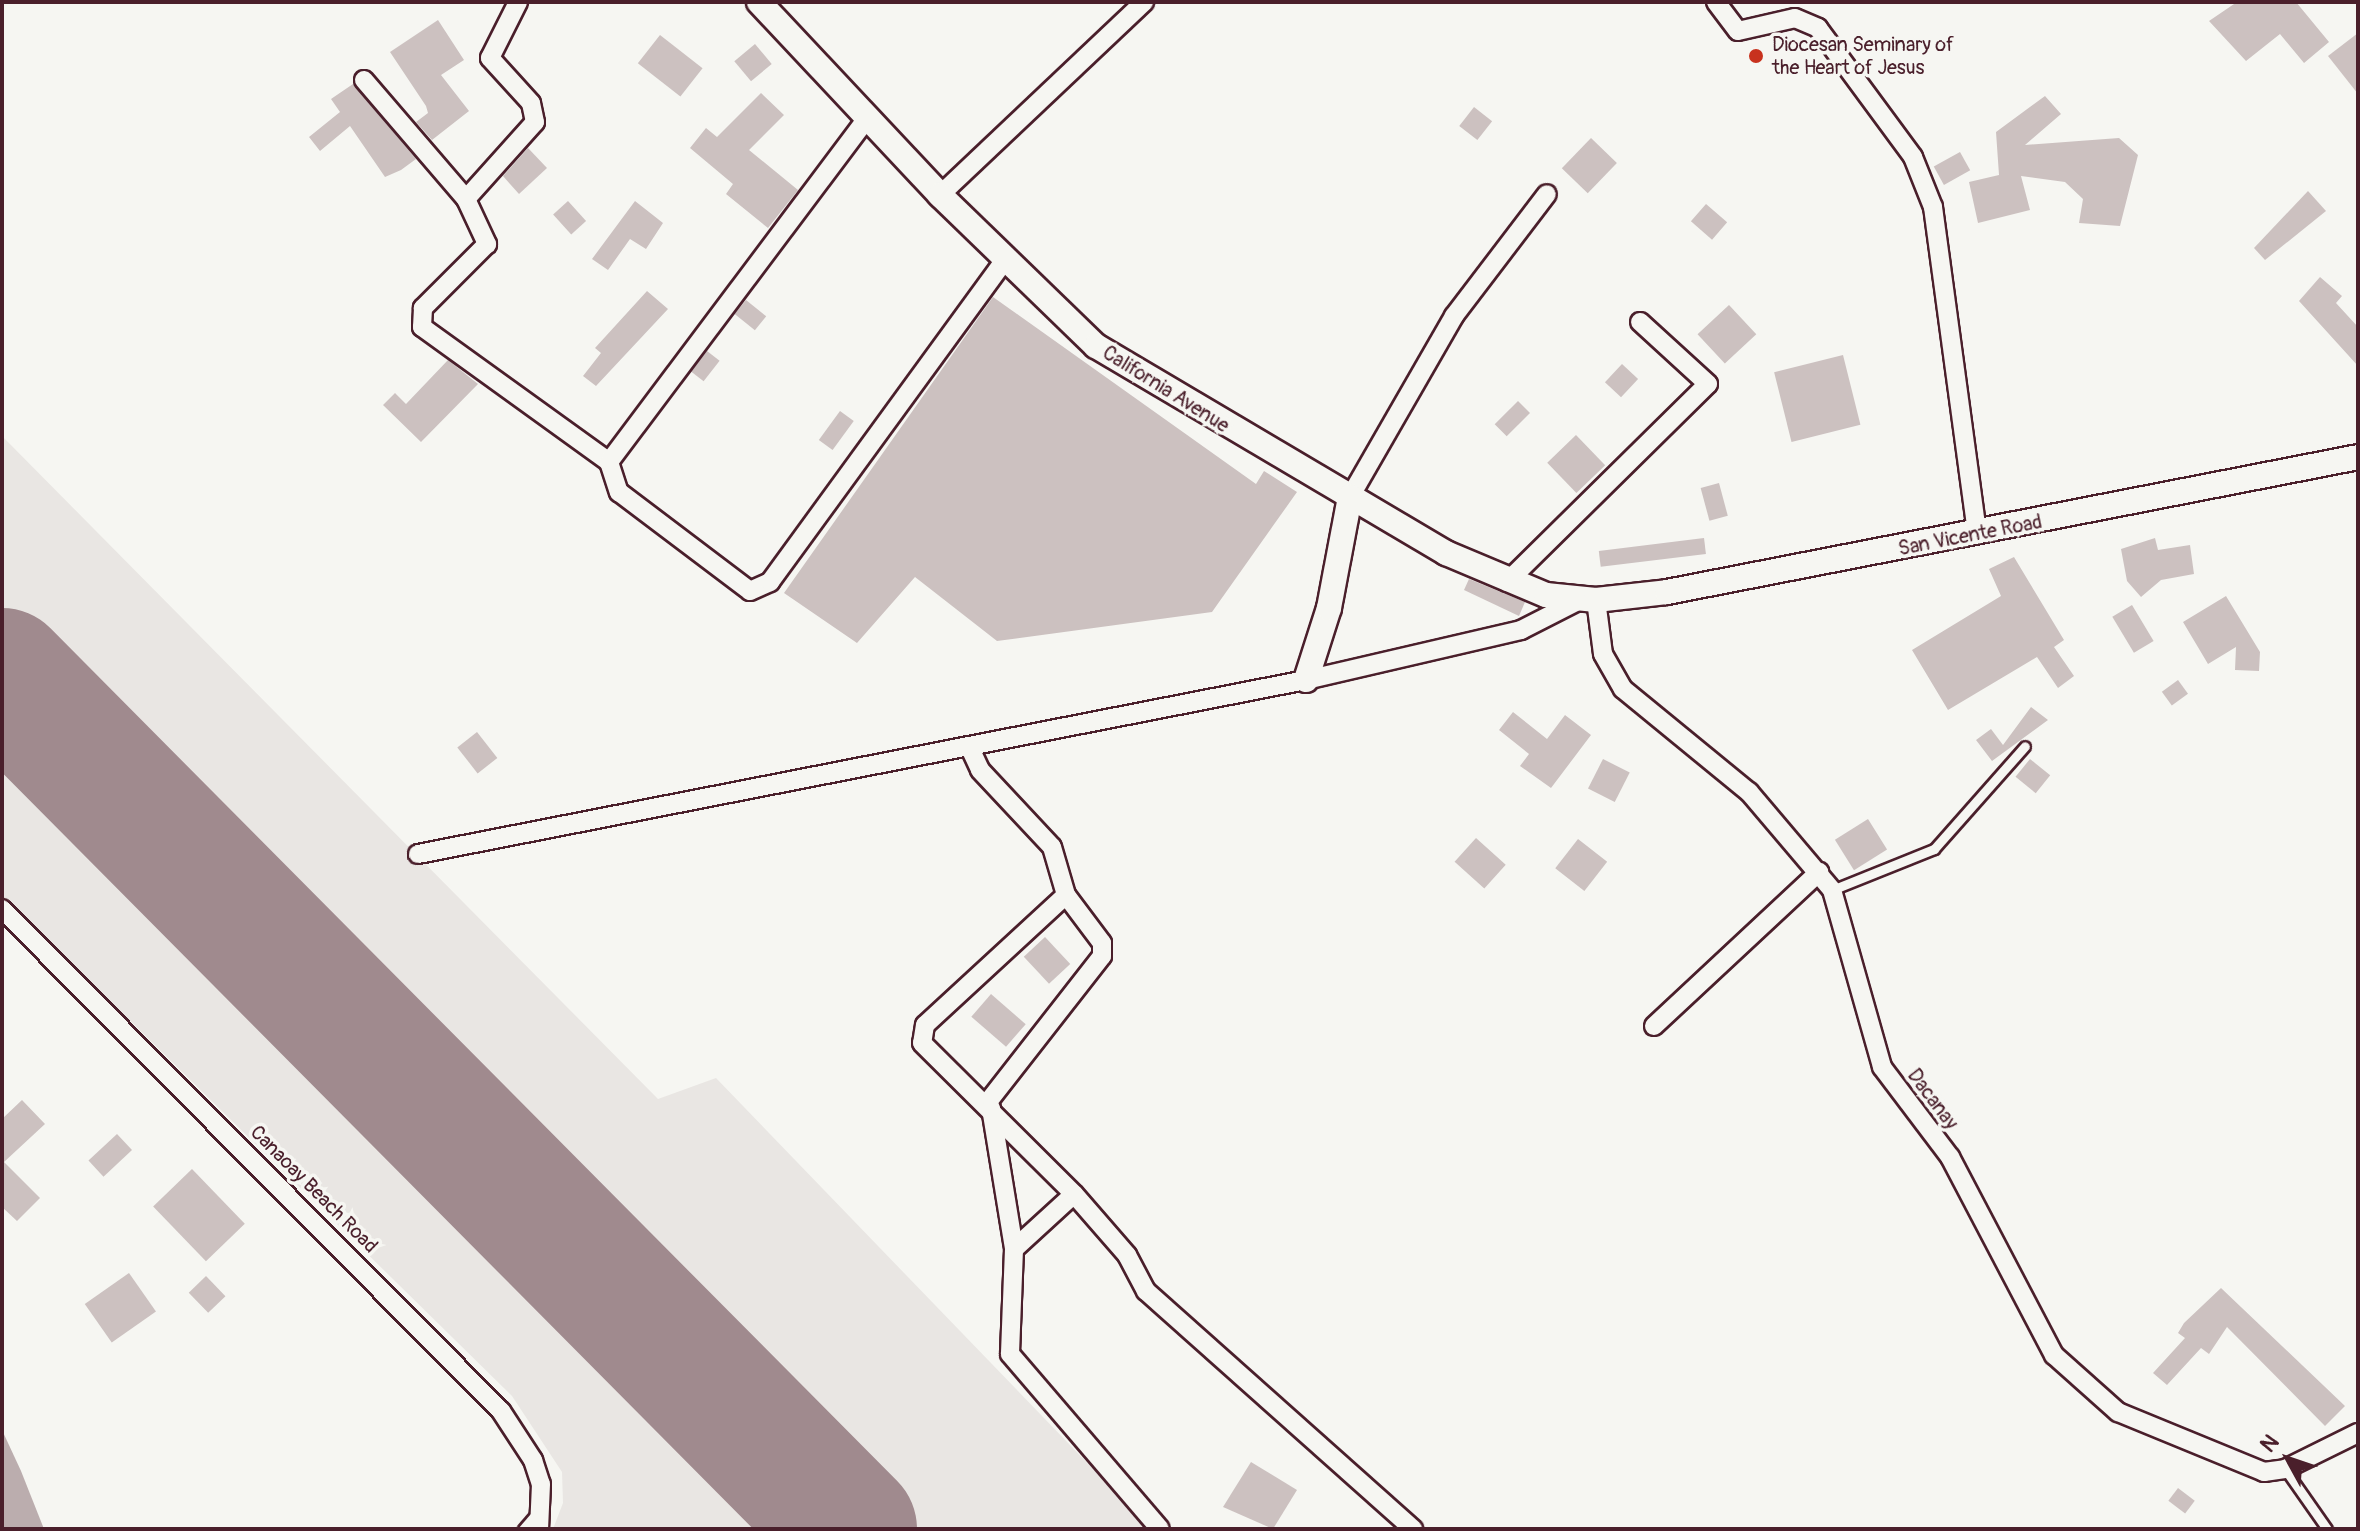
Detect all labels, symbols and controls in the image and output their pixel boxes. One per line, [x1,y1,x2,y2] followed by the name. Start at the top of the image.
[1772,32,1954,79] place label: Diocesan Seminary of the Heart of Jesus
[1747,47,1765,65] marker: Diocesan Seminary of the Heart of Jesus
[1098,340,1234,438] street label: California Avenue
[1896,509,2044,561] street label: San Vicente Road
[1902,1064,1964,1134] street label: Dacanay
[245,1120,383,1258] street label: Canaoay Beach Road
[2248,1419,2328,1499] north arrow
[2254,1429,2285,1458] text: N

